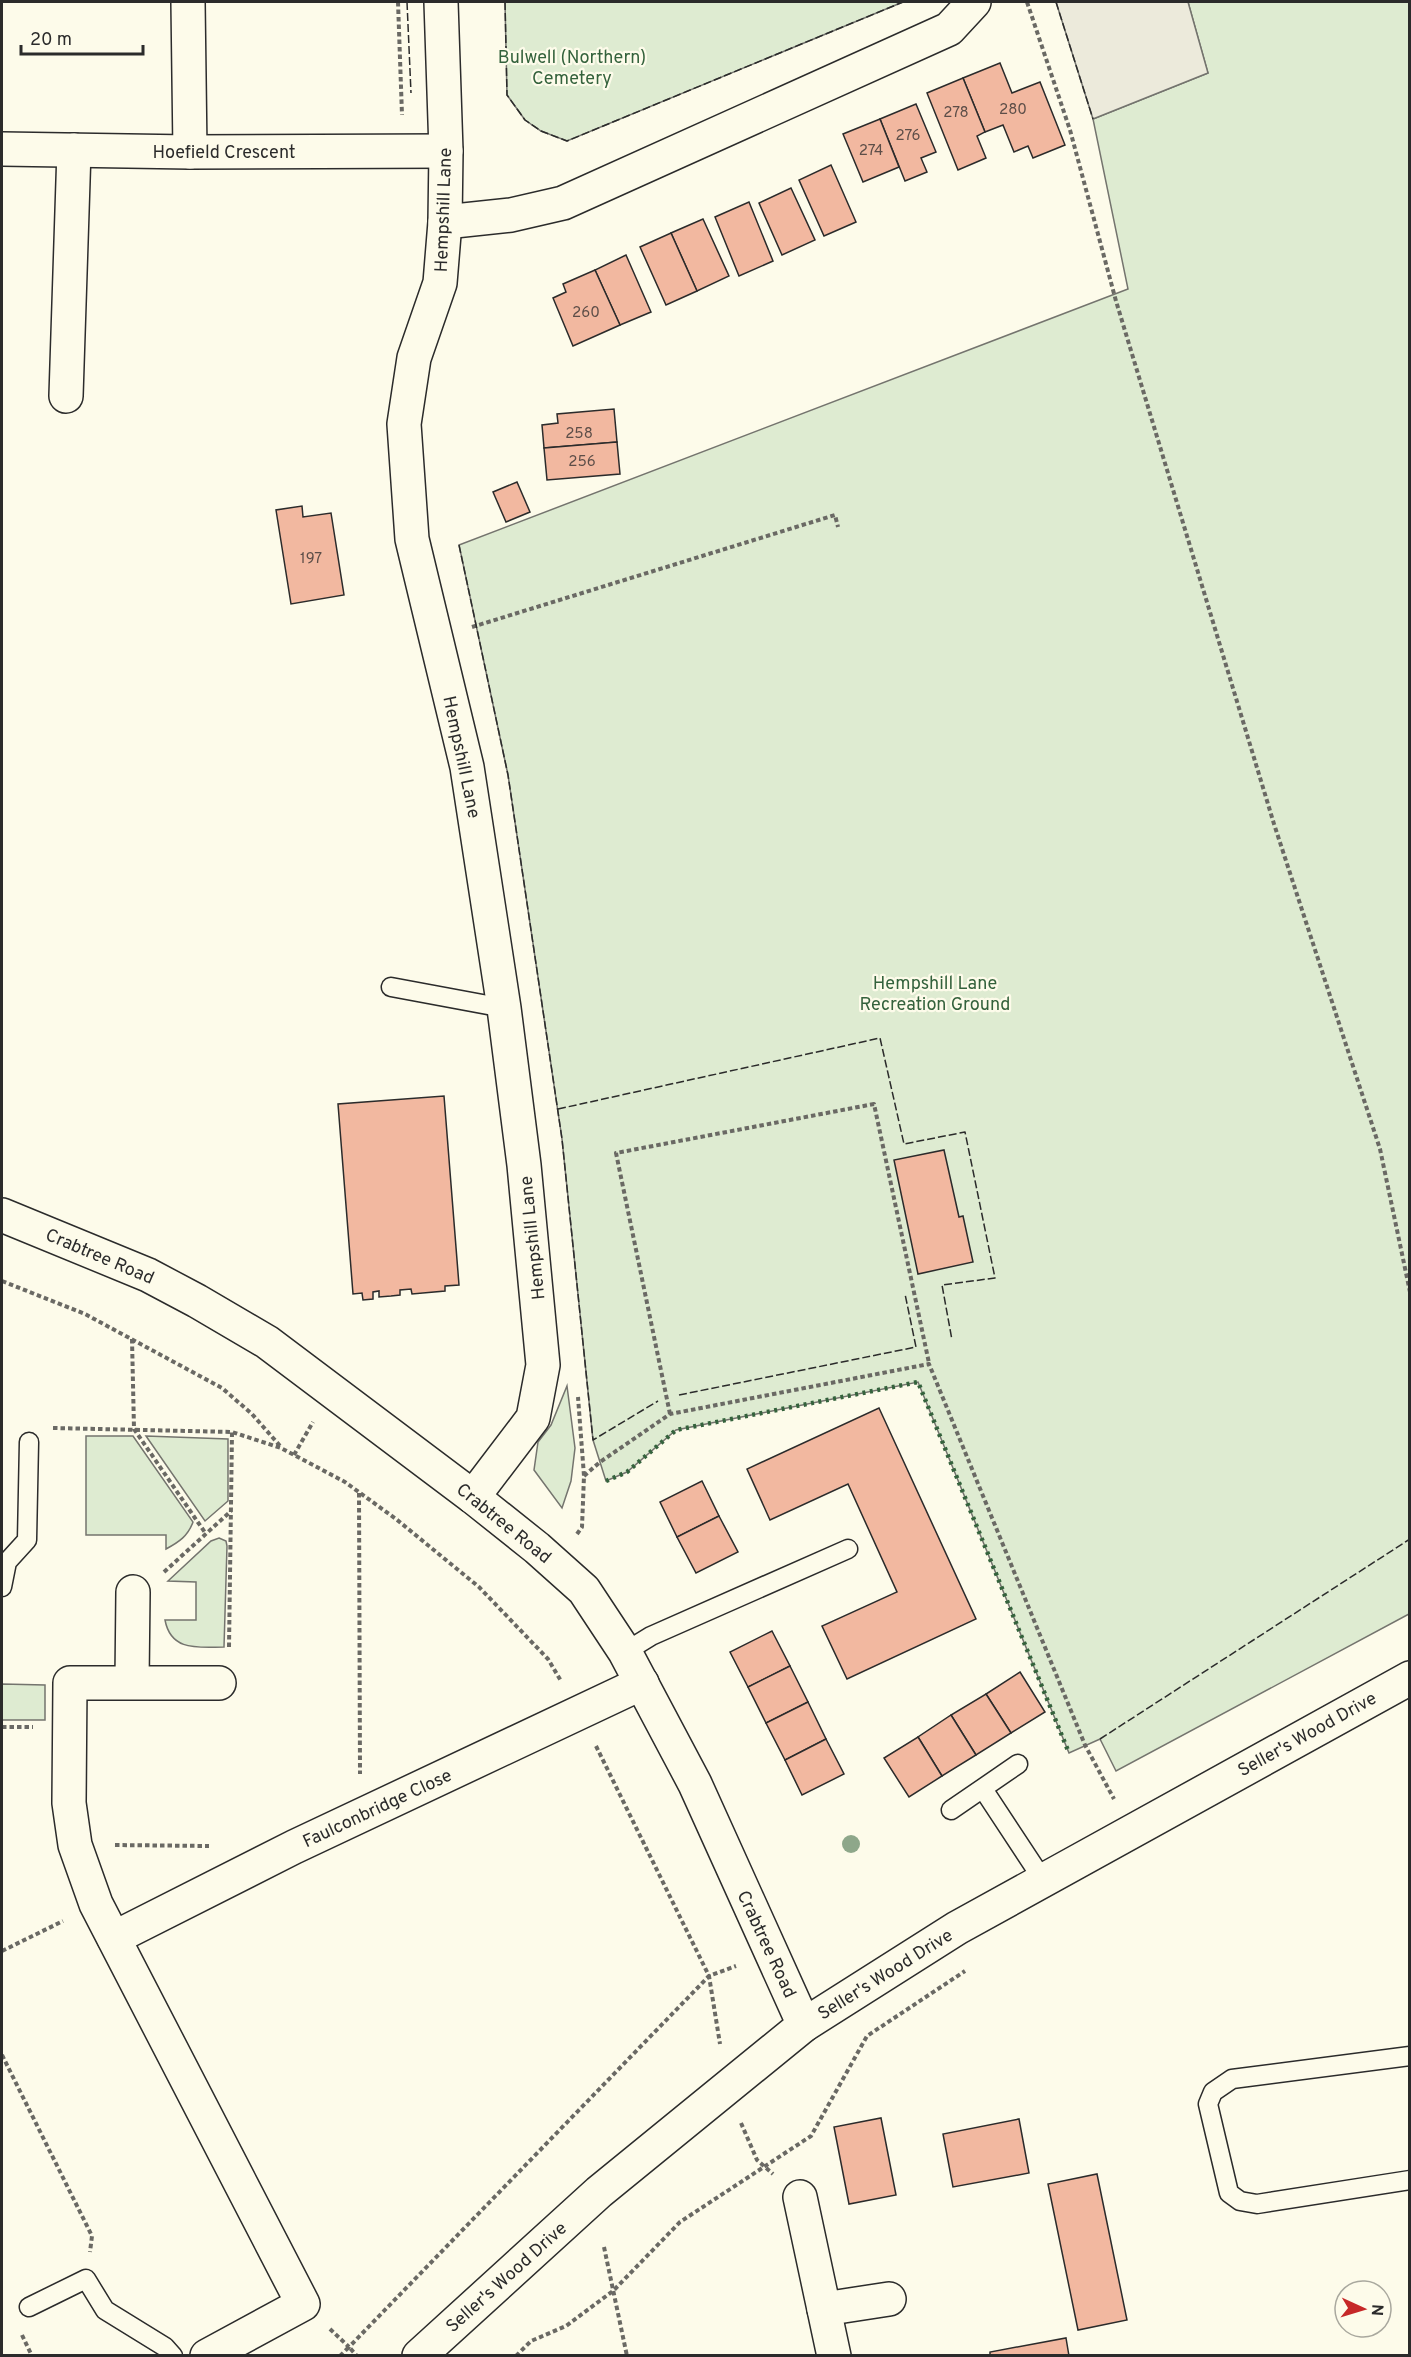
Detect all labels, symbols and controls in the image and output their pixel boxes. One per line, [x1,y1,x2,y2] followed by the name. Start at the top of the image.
[21,18,142,56] scale bar
[30,29,72,52] text: 20 m
[498,47,646,91] park label: Bulwell (Northern) Cemetery
[999,101,1027,120] house number: 280
[943,104,969,123] house number: 278
[895,127,921,146] house number: 276
[152,142,296,165] street label: Hoefield Crescent
[859,142,883,161] house number: 274
[431,147,458,273] street label: Hempshill Lane
[572,304,600,323] house number: 260
[565,425,593,444] house number: 258
[568,453,596,472] house number: 256
[300,550,322,569] house number: 197
[436,694,485,821] street label: Hempshill Lane
[859,973,1011,1017] park label: Hempshill Lane Recreation Ground
[516,1175,551,1301] street label: Hempshill Lane
[42,1224,157,1291] street label: Crabtree Road
[451,1479,555,1570] street label: Crabtree Road
[1234,1688,1381,1783] street label: Seller's Wood Drive
[299,1765,456,1854] street label: Faulconbridge Close
[731,1887,801,2002] street label: Crabtree Road
[814,1924,958,2026] street label: Seller's Wood Drive
[442,2218,572,2339] street label: Seller's Wood Drive
[1333,2279,1393,2339] north arrow
[1366,2303,1386,2316] text: N

